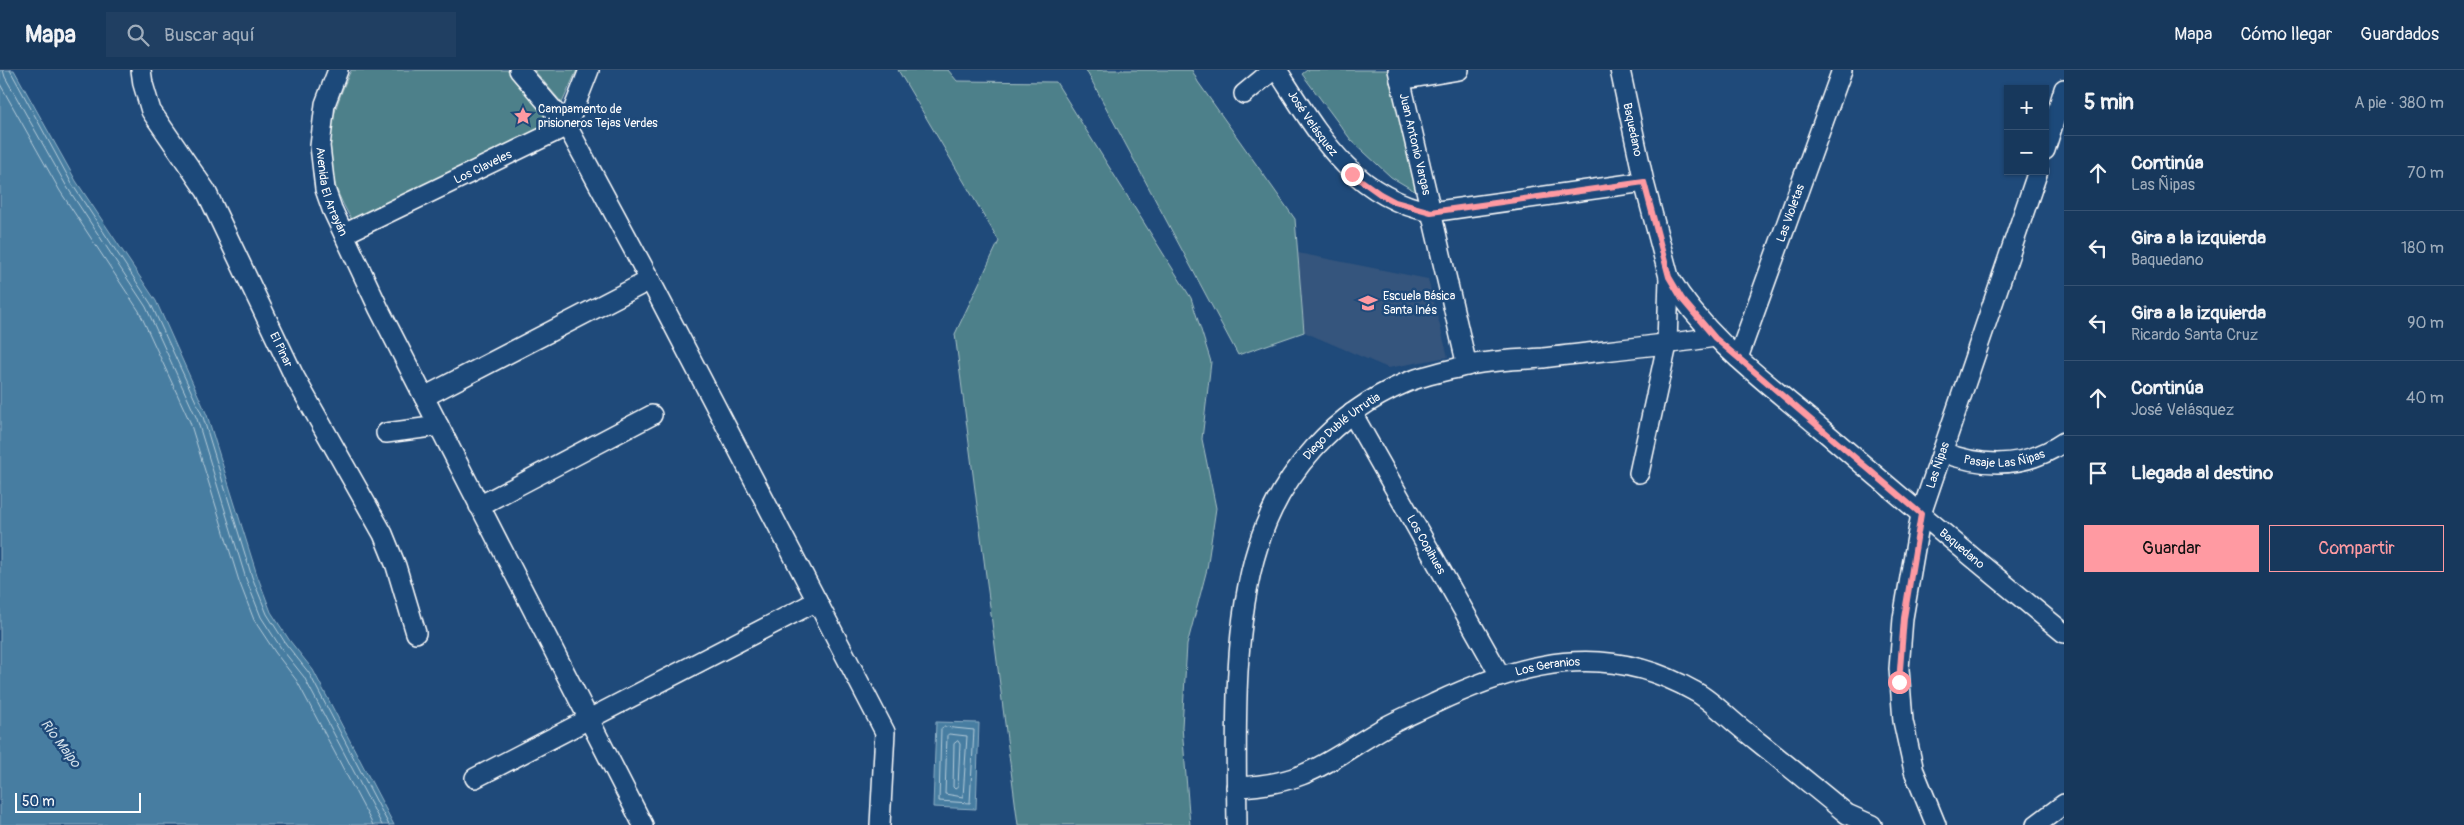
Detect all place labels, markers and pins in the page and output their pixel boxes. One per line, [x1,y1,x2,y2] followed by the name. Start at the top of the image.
[538,102,658,131] place label: Campamento de prisioneros Tejas Verdes
[512,105,534,127] place icon: Campamento de prisioneros Tejas Verdes
[1383,289,1456,318] place label: Escuela Básica Santa Inés
[1357,292,1379,314] school or university icon: Escuela Básica Santa Inés

